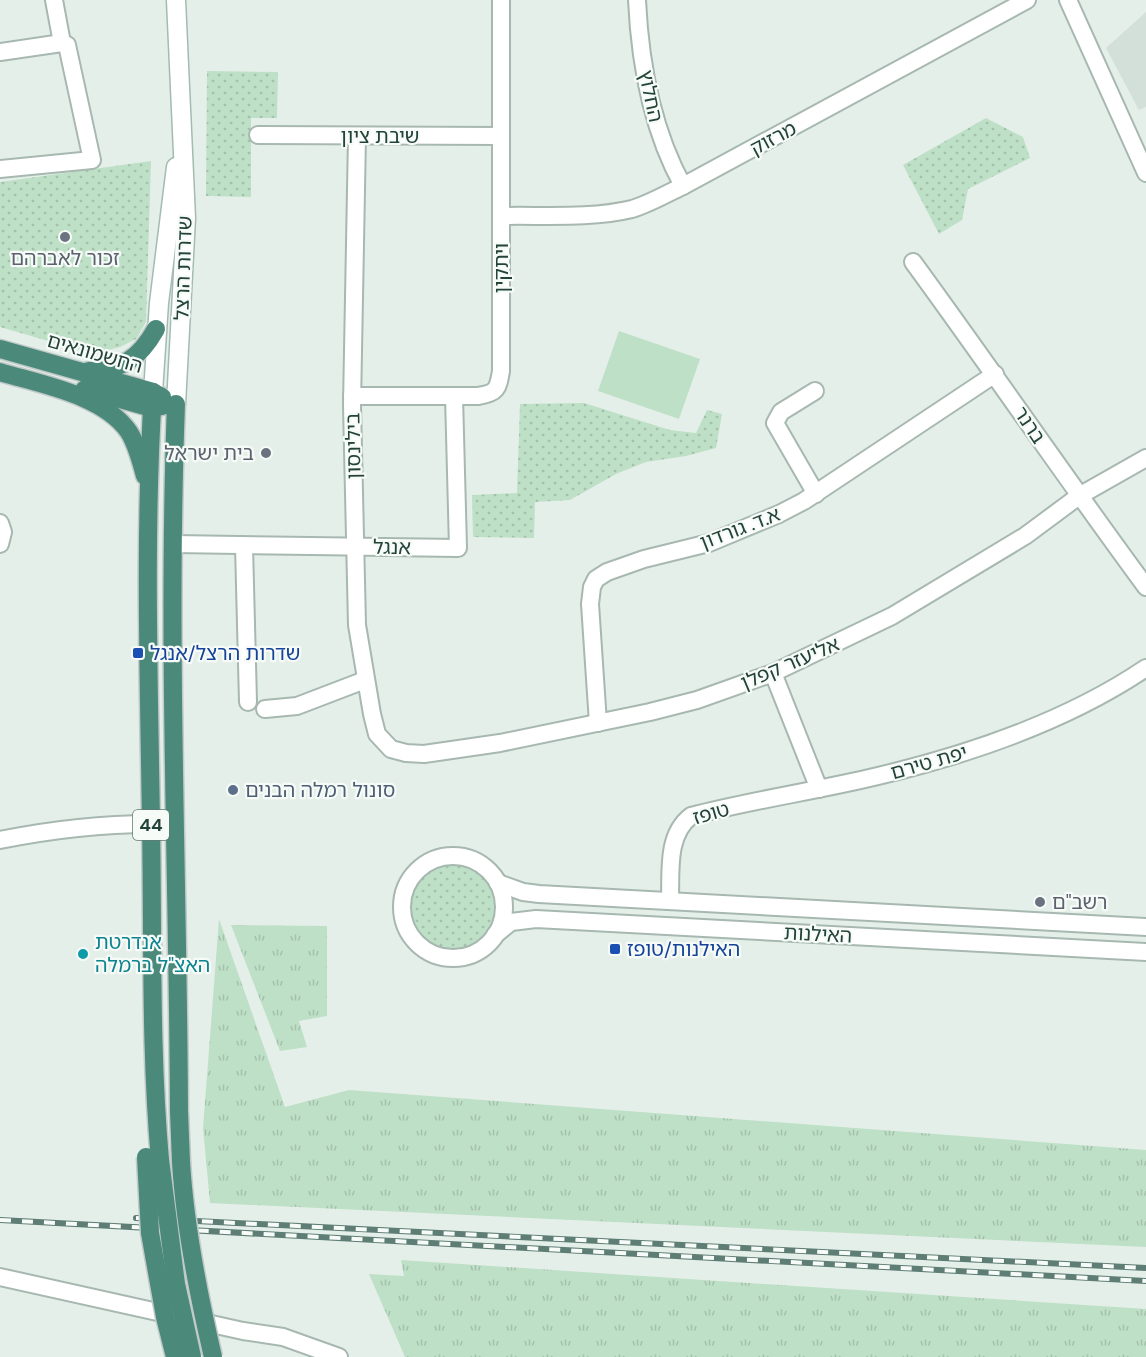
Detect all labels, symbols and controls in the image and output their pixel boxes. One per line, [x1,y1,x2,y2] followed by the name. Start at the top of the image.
[633,67,669,125] street label: החלוץ
[745,115,801,161] street label: מרזוק
[341,123,419,149] street label: שיבת ציון
[168,215,198,321] street label: שדרות הרצל
[58,230,72,244] marker: זכור לאברהם
[488,243,514,293] street label: ויתקין
[10,245,120,271] place label: זכור לאברהם
[44,327,146,379] street label: החשמונאים
[1008,401,1052,449] street label: ברנר
[339,412,367,480] street label: בילינסון
[164,440,254,466] place label: בית ישראל
[259,446,273,460] marker: בית ישראל
[696,501,784,555] street label: א.ד. גורדון
[373,534,411,560] street label: אנגל
[737,631,843,695] street label: אליעזר קפלן
[150,640,300,666] place label: שדרות הרצל/אנגל
[131,646,145,660] marker: שדרות הרצל/אנגל
[888,739,970,785] street label: יפת טירם
[245,777,395,803] place label: סונול רמלה הבנים
[226,783,240,797] marker: סונול רמלה הבנים
[690,795,732,831] street label: טופז
[133,810,169,840] road number: 44
[1052,889,1108,915] place label: רשב"ם
[1033,895,1047,909] marker: רשב"ם
[783,919,853,949] street label: האילנות
[95,929,210,978] place label: אנדרטת האצ"ל ברמלה
[627,936,740,962] place label: האילנות/טופז
[608,942,622,956] marker: האילנות/טופז
[76,947,90,961] marker: אנדרטת האצ"ל ברמלה

